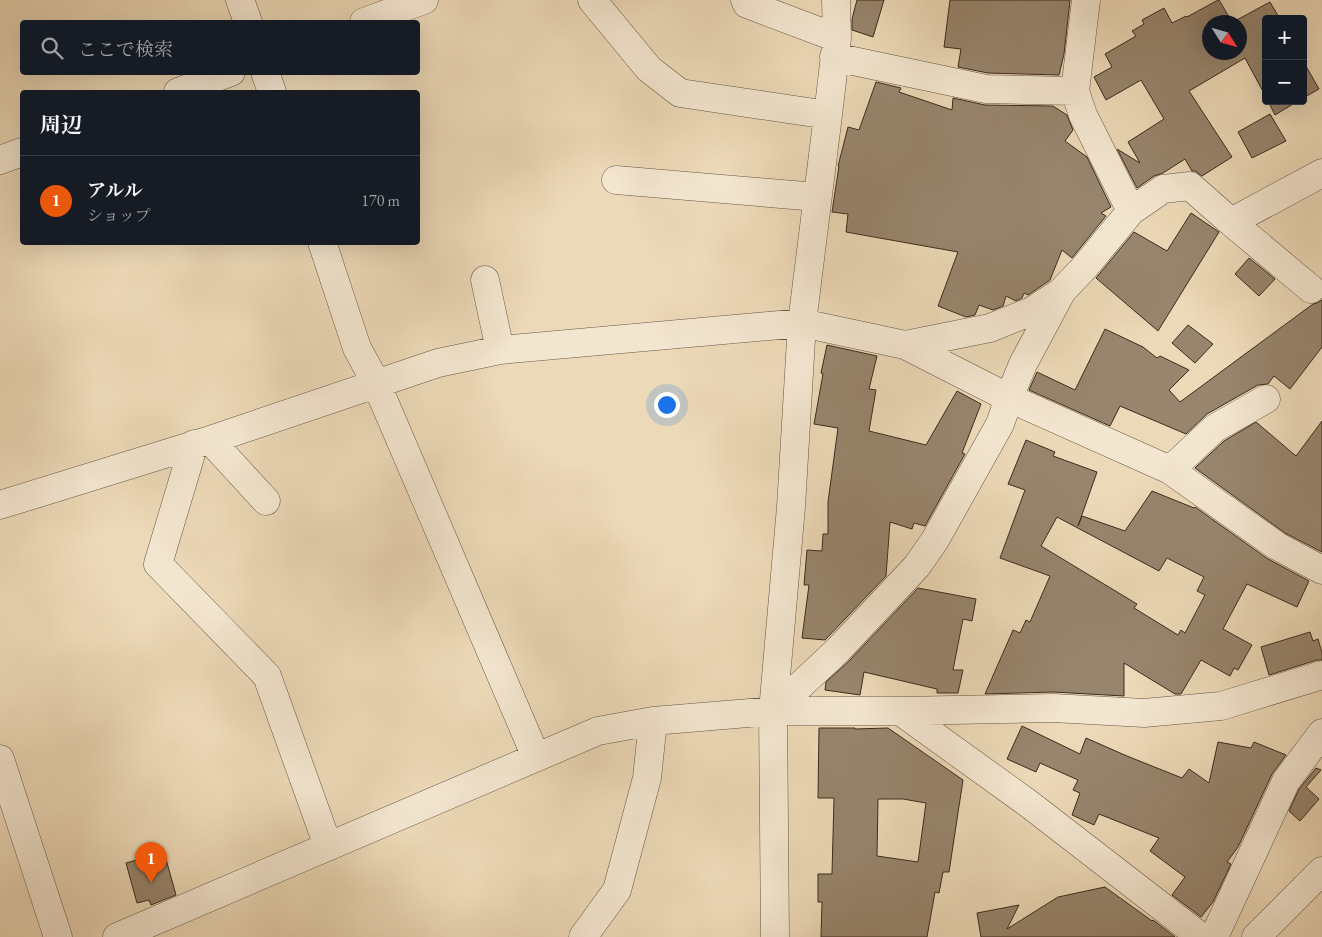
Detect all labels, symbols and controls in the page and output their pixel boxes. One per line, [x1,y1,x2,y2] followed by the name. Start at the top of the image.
[1202,15,1247,60] north arrow
[1262,15,1307,105] map controls
[1262,15,1307,60] button: +
[20,20,420,75] search box
[38,34,66,62] icon: search
[78,37,173,62] text: ここで検索
[1262,60,1307,105] button: −
[40,111,82,138] text: 周辺
[87,178,143,203] text: アルル
[52,190,60,211] text: 1
[361,190,400,211] text: 170 m
[87,205,151,226] text: ショップ
[654,392,680,418] your location
[135,842,167,883] pin: 1

